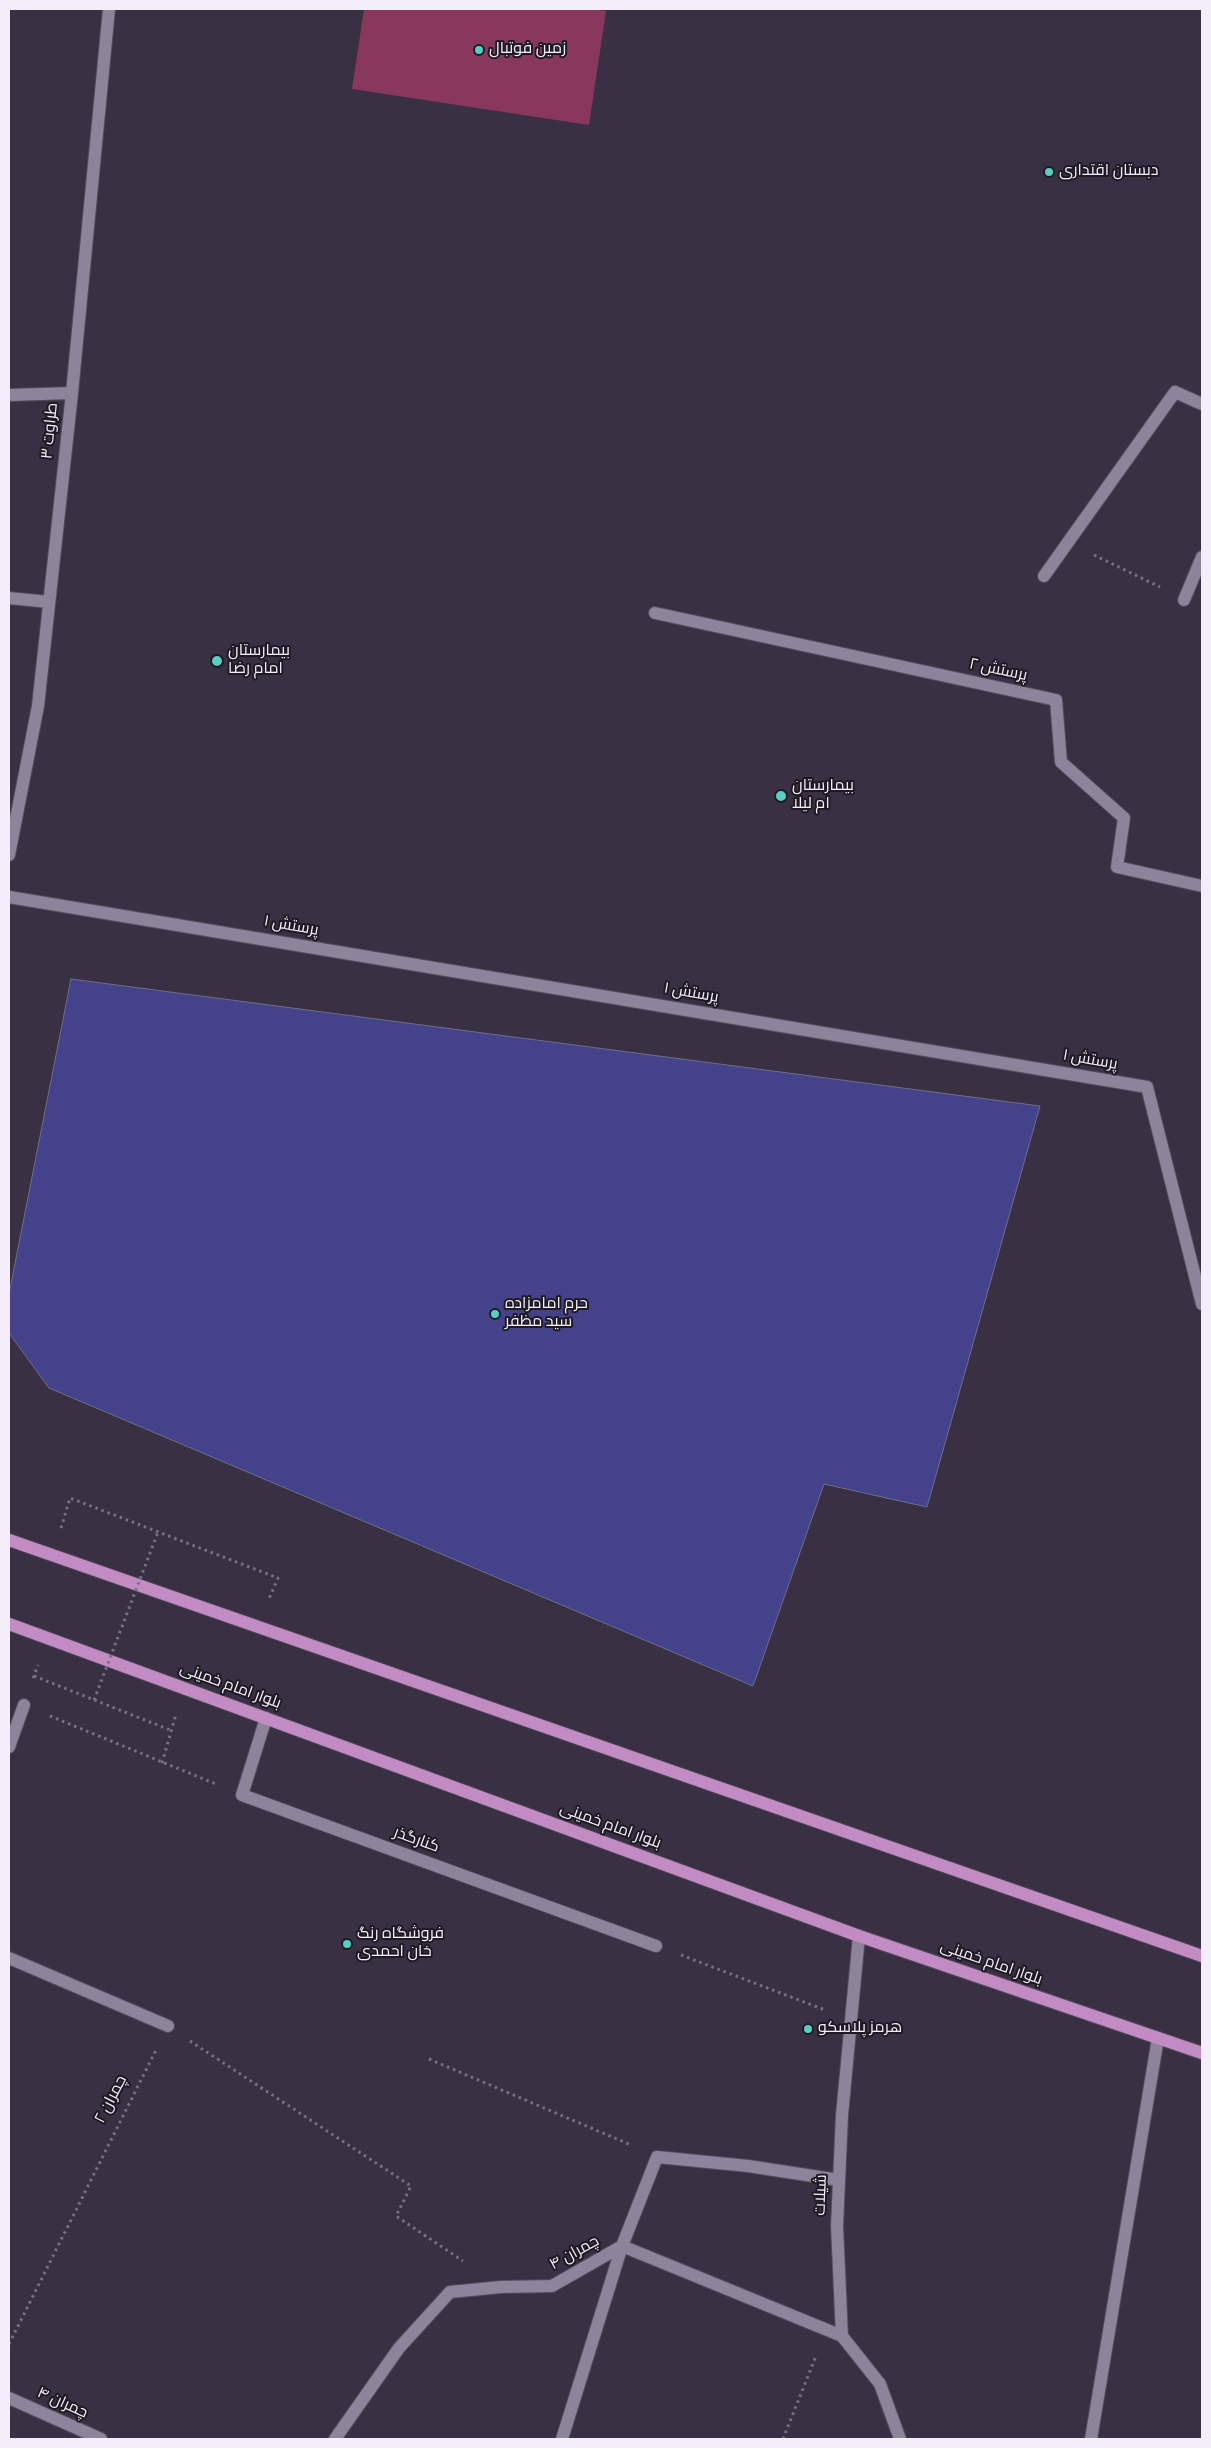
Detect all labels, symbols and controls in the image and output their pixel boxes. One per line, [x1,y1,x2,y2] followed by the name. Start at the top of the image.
[489,40,566,60] place label: زمین فوتبال
[473,44,485,56] marker: زمین فوتبال
[1059,162,1158,182] place label: دبستان اقتداری
[1043,166,1055,178] marker: دبستان اقتداری
[38,402,64,460] street label: طراوت ۳
[228,642,290,680] place label: بیمارستان امام رضا
[210,654,224,668] marker: بیمارستان امام رضا
[967,655,1029,687] street label: پرستش ۲
[792,777,854,815] place label: بیمارستان ام لیلا
[774,789,788,803] marker: بیمارستان ام لیلا
[262,913,320,941] street label: پرستش ۱
[662,980,720,1008] street label: پرستش ۱
[1061,1047,1119,1075] street label: پرستش ۱
[505,1295,588,1333] place label: حرم امامزاده سید مظفر
[489,1308,501,1320] marker: حرم امامزاده سید مظفر
[177,1660,283,1714] street label: بلوار امام خمینی
[557,1800,663,1854] street label: بلوار امام خمینی
[391,1824,441,1858] street label: کنارگذر
[357,1925,444,1963] place label: فروشگاه رنگ خان احمدی
[341,1938,353,1950] marker: فروشگاه رنگ خان احمدی
[938,1938,1044,1990] street label: بلوار امام خمینی
[818,2019,902,2039] place label: هرمز پلاسکو
[802,2023,814,2035] marker: هرمز پلاسکو
[92,2073,132,2127] street label: چمران ۲
[812,2174,832,2216] street label: شیلات
[547,2233,603,2275] street label: چمران ۴
[34,2384,90,2424] street label: چمران ۴

